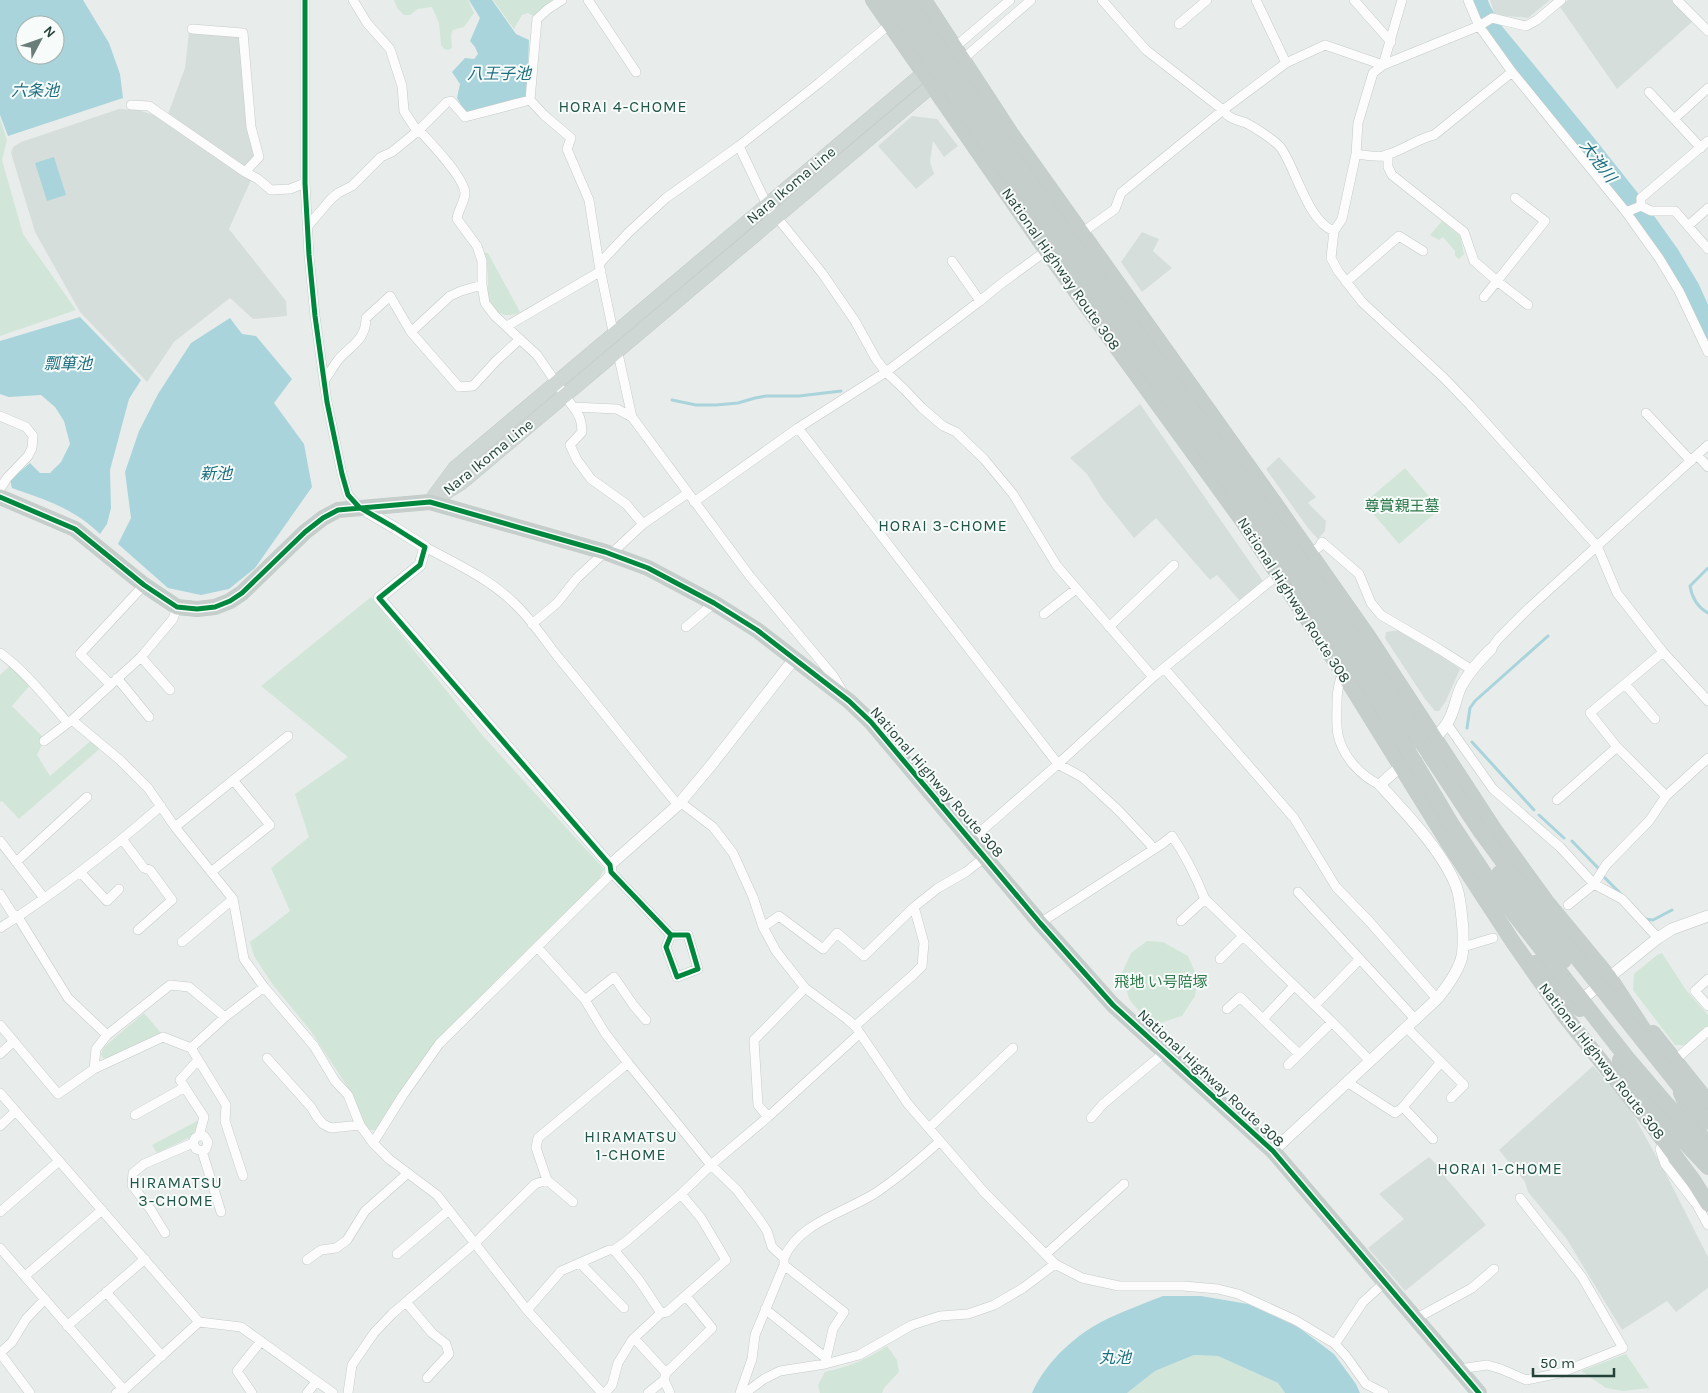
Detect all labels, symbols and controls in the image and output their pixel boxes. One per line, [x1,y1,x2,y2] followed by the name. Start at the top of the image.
[15,15,65,65] north arrow
[40,22,59,41] text: N
[467,64,533,83] water label: 八王子池
[11,81,61,100] water label: 六条池
[558,97,688,116] district label: HORAI 4-CHOME
[1576,136,1621,187] water label: 大池川
[743,143,839,227] street label: Nara Ikoma Line
[998,184,1124,354] street label: National Highway Route 308
[44,354,94,373] water label: 瓢箪池
[439,415,537,499] street label: Nara Ikoma Line
[200,464,234,483] water label: 新池
[1364,497,1440,515] park label: 尊賞親王墓
[1234,514,1354,686] street label: National Highway Route 308
[878,516,1008,535] district label: HORAI 3-CHOME
[867,703,1007,861] street label: National Highway Route 308
[1114,973,1208,991] park label: 飛地 い号陪塚
[1535,979,1669,1143] street label: National Highway Route 308
[1134,1005,1288,1151] street label: National Highway Route 308
[584,1127,678,1164] district label: HIRAMATSU 1-CHOME
[1437,1159,1563,1178] district label: HORAI 1-CHOME
[129,1173,223,1210] district label: HIRAMATSU 3-CHOME
[1533,1346,1614,1378] scale bar
[1099,1348,1133,1367] water label: 丸池
[1540,1354,1575,1372] text: 50 m

